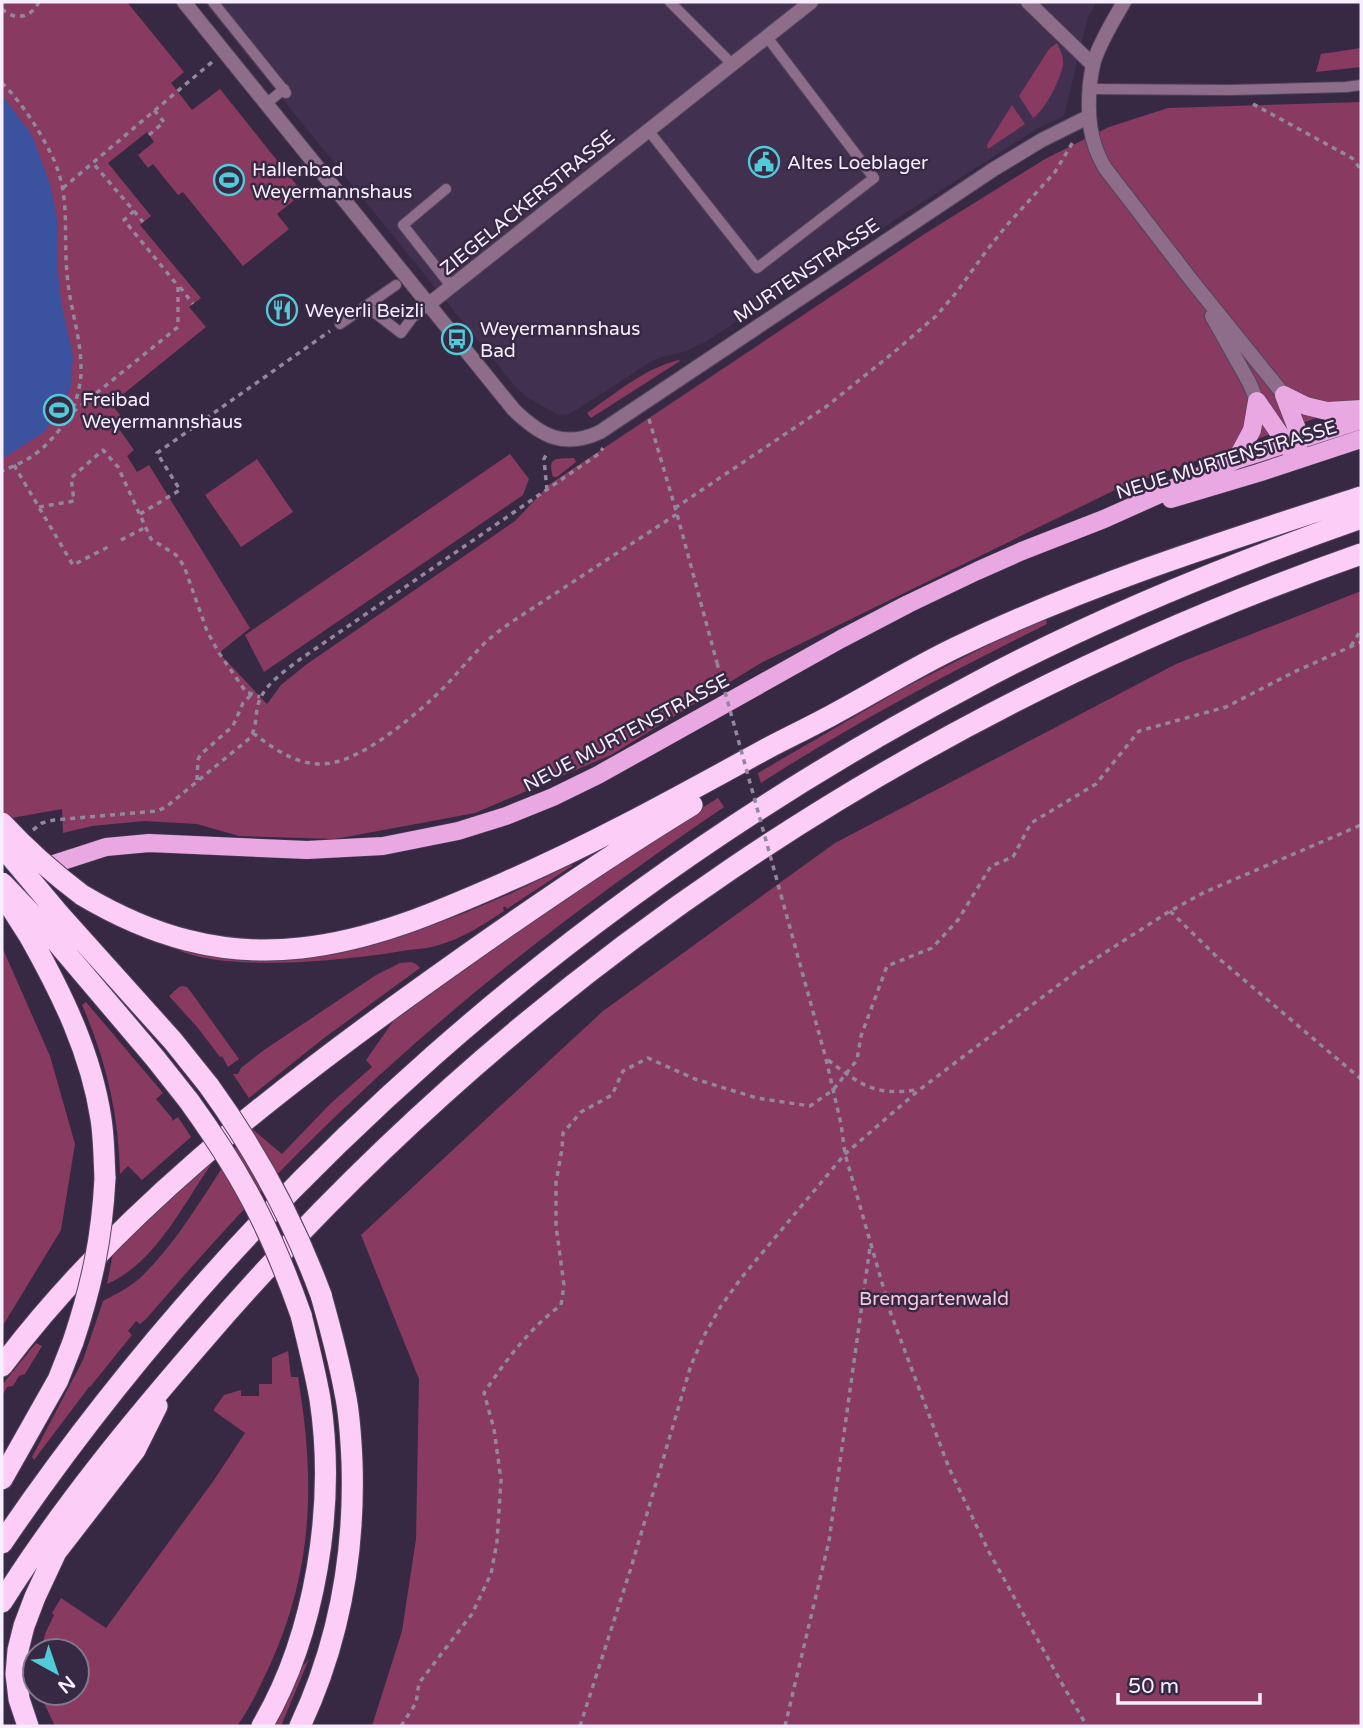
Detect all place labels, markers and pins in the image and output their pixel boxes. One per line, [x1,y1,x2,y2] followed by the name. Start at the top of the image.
[747,145,781,179] public building icon: Altes Loeblager
[787,152,929,174] place label: Altes Loeblager
[252,159,412,203] place label: Hallenbad Weyermannshaus
[212,163,246,197] sports icon: Hallenbad Weyermannshaus
[265,293,299,327] restaurant icon: Weyerli Beizli
[305,300,424,322] place label: Weyerli Beizli
[480,318,640,362] place label: Weyermannshaus Bad
[440,322,474,356] bus stop icon: Weyermannshaus Bad
[82,389,242,433] place label: Freibad Weyermannshaus
[42,393,76,427] sports icon: Freibad Weyermannshaus

